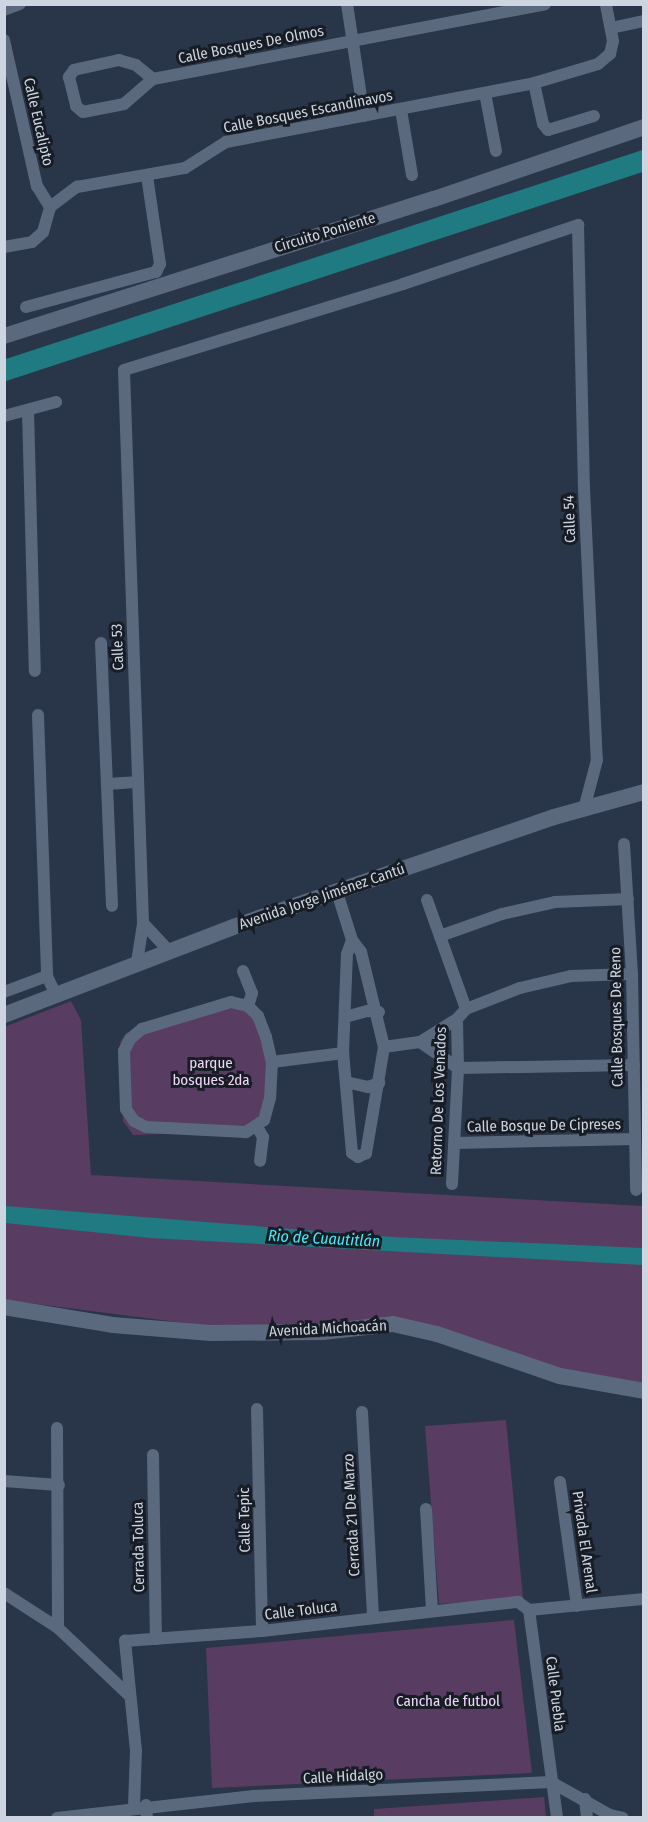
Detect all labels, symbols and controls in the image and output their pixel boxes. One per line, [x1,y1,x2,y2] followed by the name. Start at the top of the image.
[177,22,325,68] street label: Calle Bosques De Olmos
[19,76,57,168] street label: Calle Eucalipto
[222,87,394,137] street label: Calle Bosques Escandinavos
[272,209,378,257] street label: Circuito Poniente
[560,495,580,543] street label: Calle 54
[108,623,128,671] street label: Calle 53
[237,860,407,934] street label: Avenida Jorge Jiménez Cantú
[607,947,627,1087] street label: Calle Bosques De Reno
[427,1026,451,1176] street label: Retorno De Los Venados
[172,1054,250,1089] park label: parque bosques 2da
[467,1116,621,1136] street label: Calle Bosque De Cipreses
[267,1226,381,1252] water label: Rio de Cuautitlán
[269,1317,387,1341] street label: Avenida Michoacán
[340,1453,364,1577] street label: Cerrada 21 De Marzo
[235,1487,255,1553] street label: Calle Tepic
[568,1490,600,1594] street label: Privada El Arenal
[129,1502,149,1592] street label: Cerrada Toluca
[264,1598,338,1624] street label: Calle Toluca
[541,1655,569,1733] street label: Calle Puebla
[396,1693,500,1711] park label: Cancha de futbol
[302,1766,384,1788] street label: Calle Hidalgo

